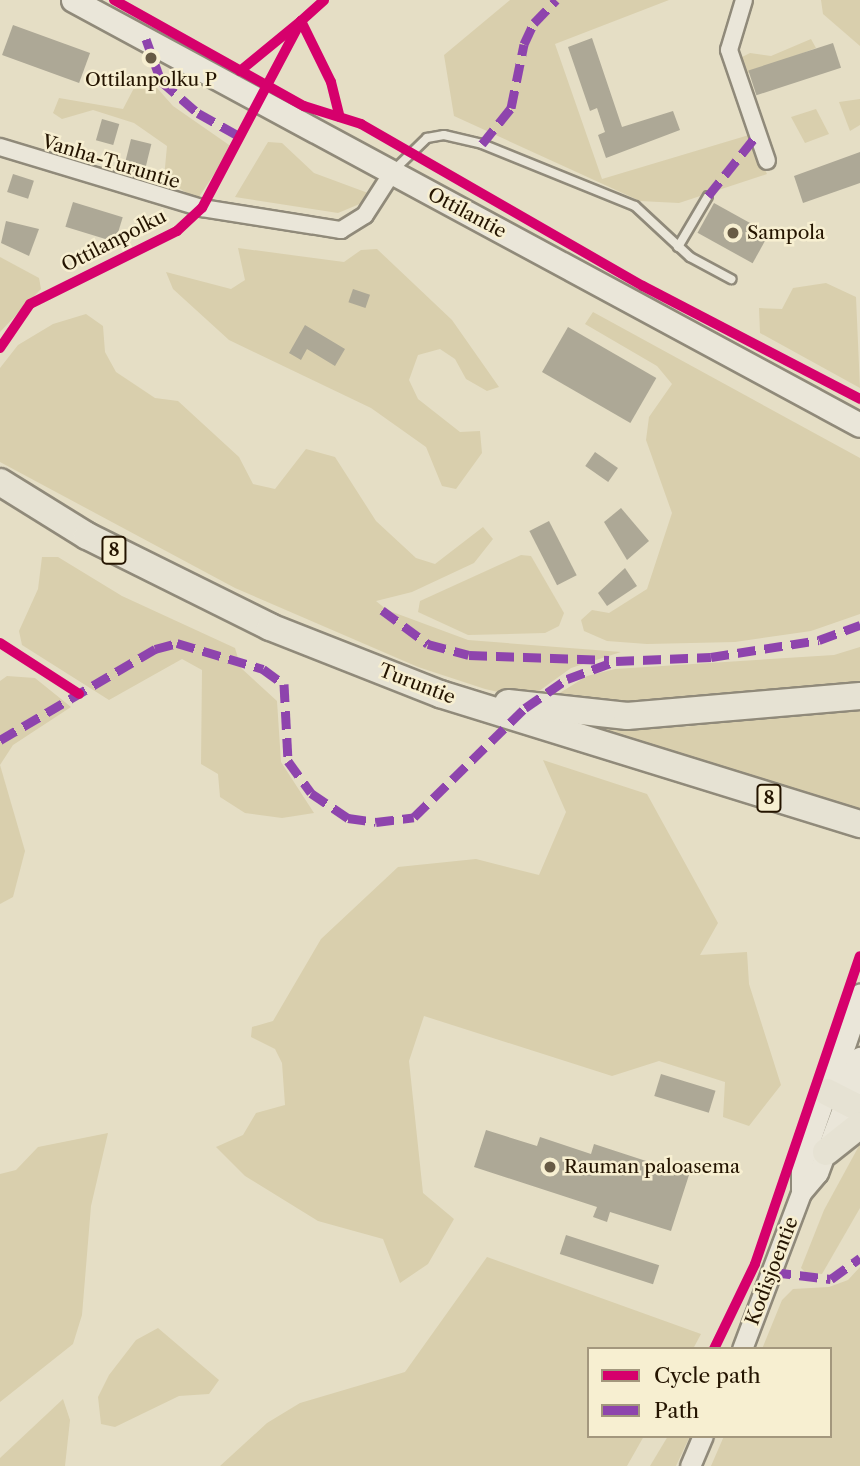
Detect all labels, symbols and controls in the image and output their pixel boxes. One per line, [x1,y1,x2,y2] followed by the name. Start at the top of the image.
[143,50,159,66] marker: Ottilanpolku P
[85,69,217,91] place label: Ottilanpolku P
[39,130,183,194] street label: Vanha-Turuntie
[424,183,510,243] street label: Ottilantie
[58,205,170,277] street label: Ottilanpolku
[747,222,825,244] place label: Sampola
[725,225,741,241] marker: Sampola
[100,536,128,564] road number: 8
[376,659,458,709] street label: Turuntie
[755,784,783,812] road number: 8
[564,1156,740,1178] place label: Rauman paloasema
[542,1159,558,1175] marker: Rauman paloasema
[741,1214,803,1328] street label: Kodisjoentie
[587,1347,832,1438] legend
[654,1363,761,1388] text: Cycle path
[654,1398,699,1423] text: Path

